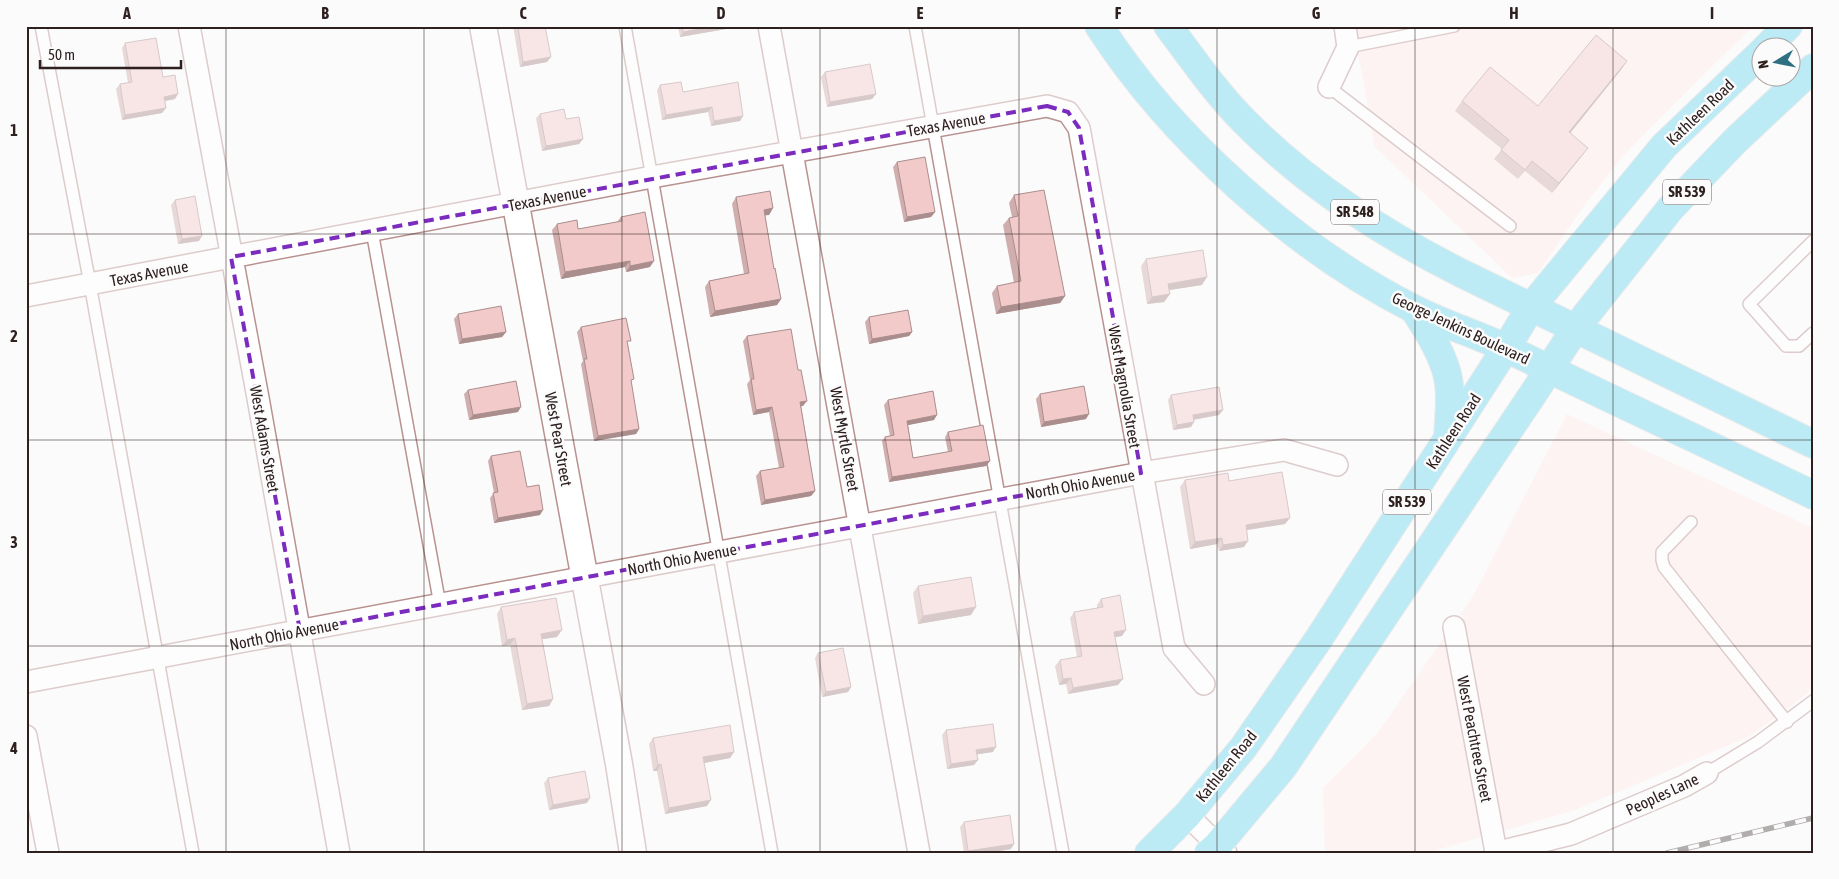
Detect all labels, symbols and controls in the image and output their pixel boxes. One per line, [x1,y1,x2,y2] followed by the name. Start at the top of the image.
[122,4,131,22] text: A
[321,4,329,22] text: B
[519,4,527,22] text: C
[717,4,726,22] text: D
[917,4,924,22] text: E
[1115,4,1122,22] text: F
[1312,4,1321,22] text: G
[1509,4,1519,22] text: H
[1710,4,1714,22] text: I
[40,38,181,70] scale bar
[1752,38,1802,88] north arrow
[48,46,75,63] text: 50 m
[1755,59,1772,70] text: N
[1663,76,1737,148] street label: Kathleen Road
[905,108,987,140] street label: Texas Avenue
[10,121,18,139] text: 1
[1663,180,1711,204] road number: SR 539
[506,182,588,214] street label: Texas Avenue
[1331,200,1379,224] road number: SR 548
[108,257,190,289] street label: Texas Avenue
[1389,288,1533,369] street label: George Jenkins Boulevard
[1104,324,1145,450] street label: West Magnolia Street
[10,327,18,345] text: 2
[247,384,283,494] street label: West Adams Street
[826,385,863,493] street label: West Myrtle Street
[1422,390,1484,472] street label: Kathleen Road
[542,391,576,488] street label: West Pear Street
[1024,466,1136,502] street label: North Ohio Avenue
[1383,490,1431,514] road number: SR 539
[10,533,18,551] text: 3
[626,540,738,578] street label: North Ohio Avenue
[228,615,340,653] street label: North Ohio Avenue
[1454,674,1496,804] street label: West Peachtree Street
[1192,727,1260,805] street label: Kathleen Road
[9,739,18,757] text: 4
[1623,769,1701,820] street label: Peoples Lane

